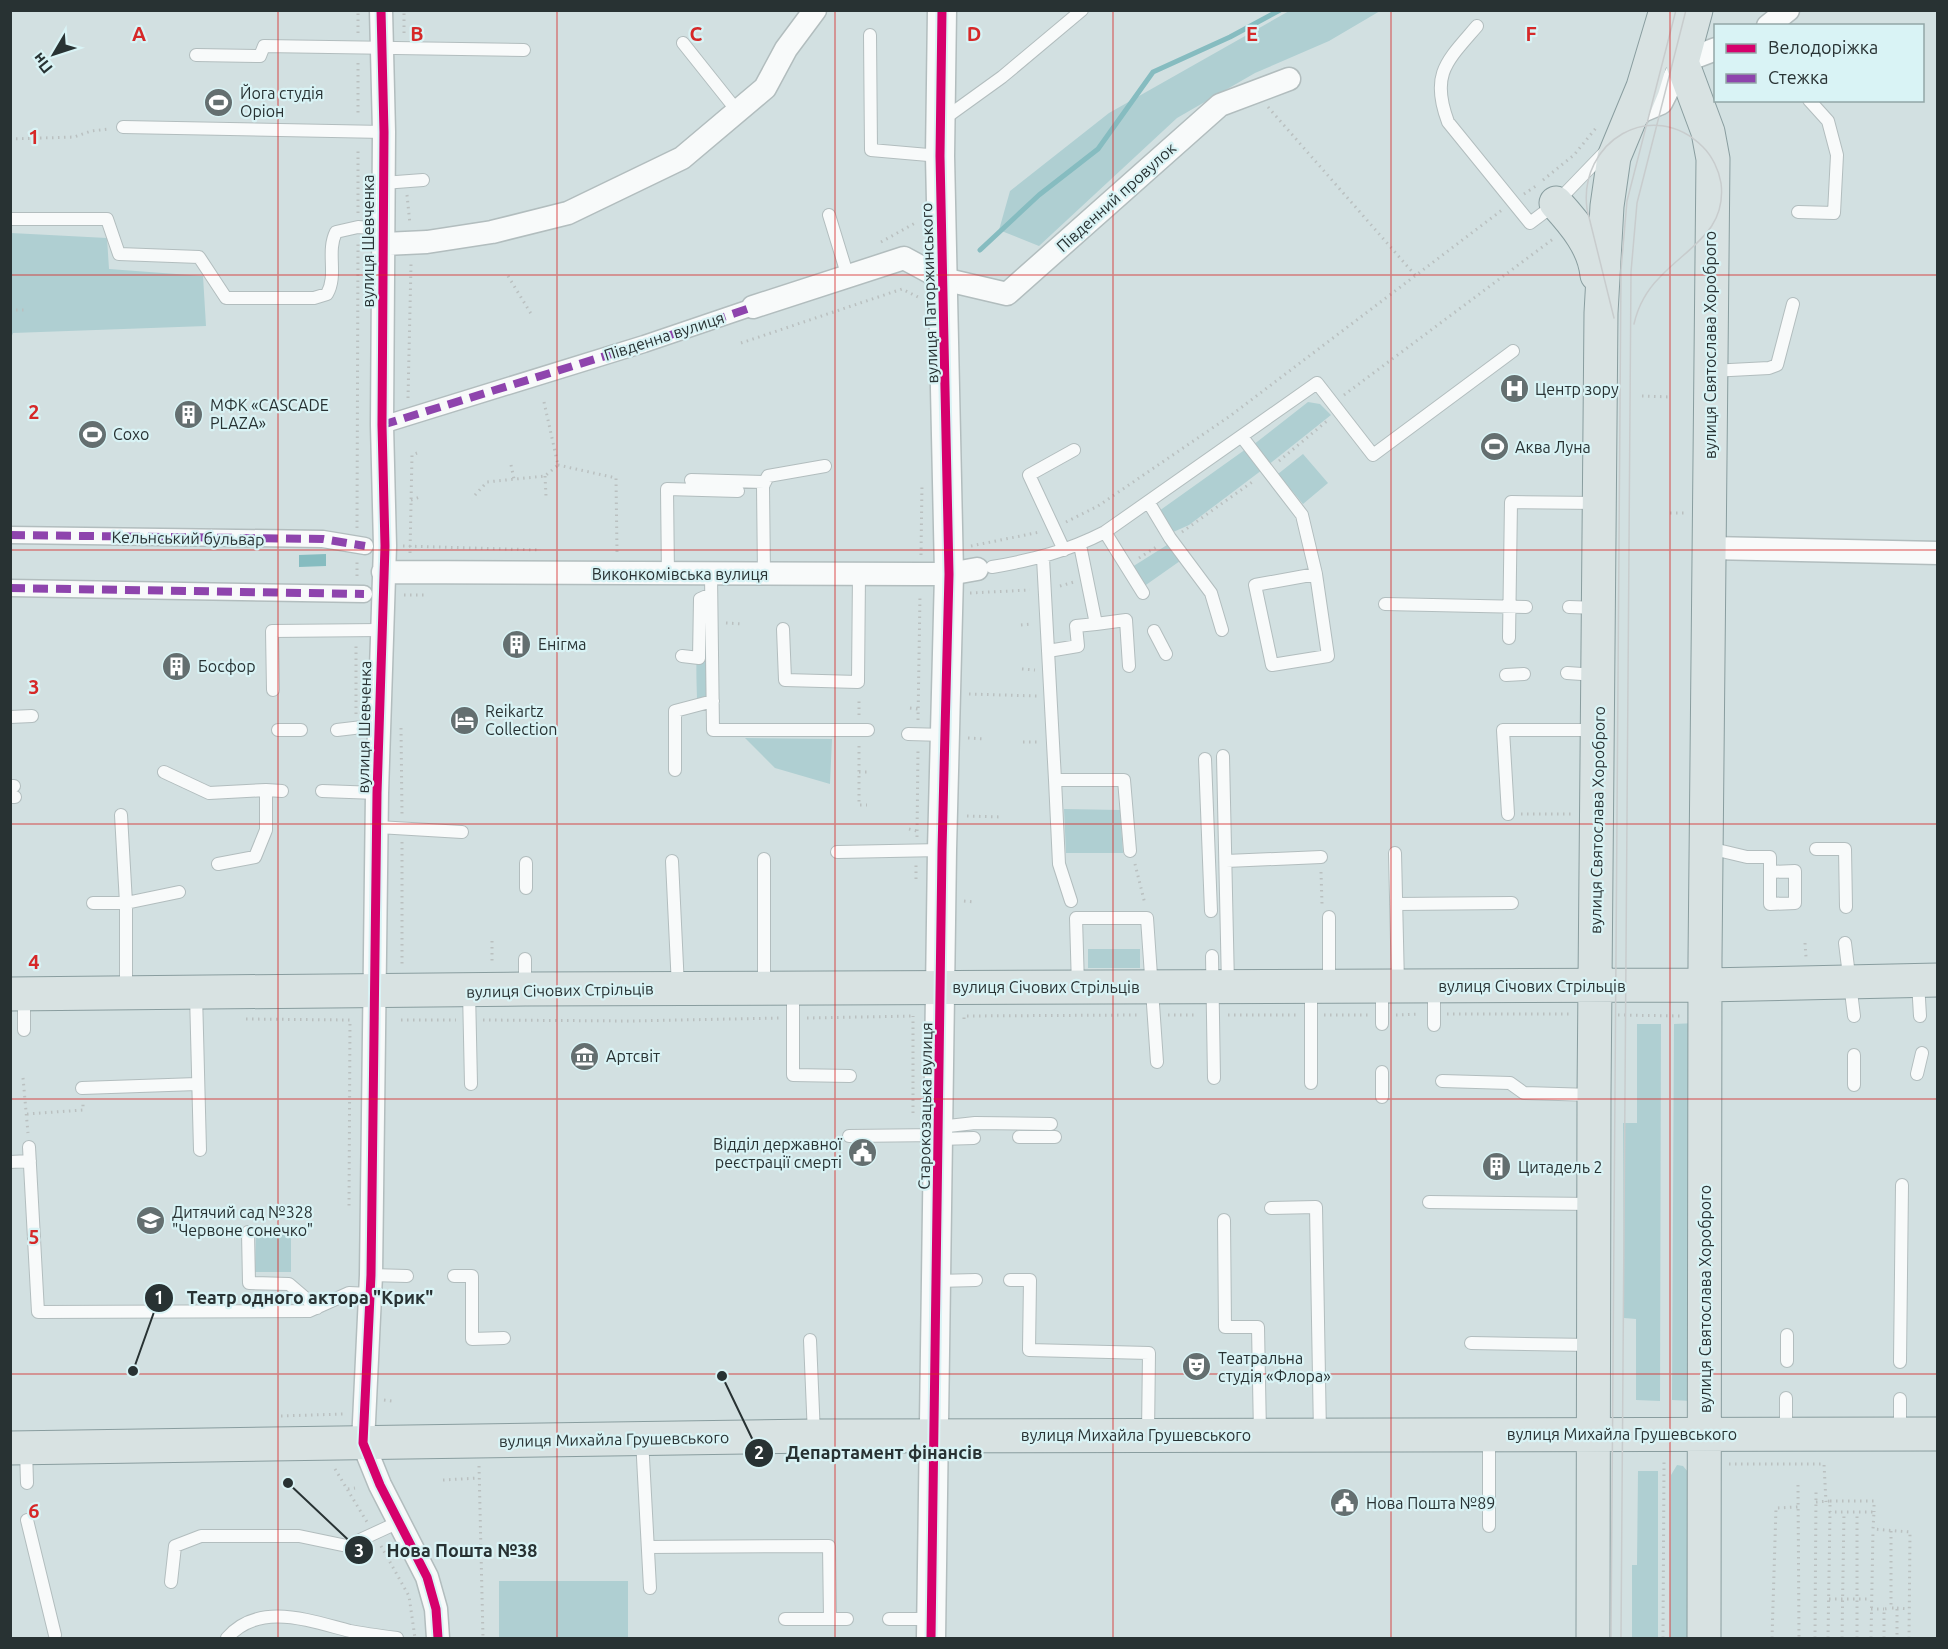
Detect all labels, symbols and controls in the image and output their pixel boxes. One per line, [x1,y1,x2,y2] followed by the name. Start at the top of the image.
[132,22,146,45] text: A
[410,22,424,45] text: B
[690,22,703,45] text: C
[967,22,981,45] text: D
[1246,22,1258,45] text: E
[1525,22,1537,45] text: F
[24,24,84,84] north arrow
[1714,24,1924,102] legend
[1768,37,1878,57] text: Велодоріжка
[29,50,56,77] text: Пн
[1768,67,1828,87] text: Стежка
[240,83,324,120] place label: Йога студія Оріон
[203,86,235,118] sports icon: Йога студія Оріон
[28,125,40,148] text: 1
[1053,139,1179,255] street label: Південний провулок
[359,175,377,307] street label: вулиця Шевченка
[917,202,941,384] street label: вулиця Паторжинського
[1701,231,1719,459] street label: вулиця Святослава Хороброго
[602,308,726,364] street label: Південна вулиця
[1498,373,1530,405] hospital icon: Центр зору
[1535,380,1619,398] place label: Центр зору
[210,396,329,432] place label: МФК «CASCADE PLAZA»
[173,398,205,430] building icon: МФК «CASCADE PLAZA»
[28,400,40,423] text: 2
[76,418,108,450] sports icon: Сохо
[113,425,149,443] place label: Сохо
[1478,431,1510,463] sports icon: Аква Луна
[1515,438,1591,456] place label: Аква Луна
[111,528,265,548] street label: Кельнський бульвар
[592,565,768,583] street label: Виконкомівська вулиця
[501,628,533,660] building icon: Енігма
[538,635,587,653] place label: Енігма
[161,650,193,682] building icon: Босфор
[198,657,256,675] place label: Босфор
[354,660,374,794] street label: вулиця Шевченка
[28,675,40,698] text: 3
[485,702,557,738] place label: Reikartz Collection
[448,704,480,736] hotel icon: Reikartz Collection
[1586,706,1608,934] street label: вулиця Святослава Хороброго
[28,950,40,973] text: 4
[1438,977,1626,995] street label: вулиця Січових Стрільців
[952,978,1140,996] street label: вулиця Січових Стрільців
[466,979,654,1001] street label: вулиця Січових Стрільців
[915,1022,935,1190] street label: Старокозацька вулиця
[569,1040,601,1072] museum icon: Артсвіт
[606,1047,660,1065] place label: Артсвіт
[713,1135,843,1171] place label: Відділ державної реєстрації смерті
[847,1137,879,1169] public building icon: Відділ державної реєстрації смерті
[1481,1151,1513,1183] building icon: Цитадель 2
[1518,1158,1603,1176] place label: Цитадель 2
[1696,1185,1714,1413] street label: вулиця Святослава Хороброго
[172,1203,313,1239] place label: Дитячий сад №328 "Червоне сонечко"
[135,1205,167,1237] school or university icon: Дитячий сад №328 "Червоне сонечко"
[28,1225,40,1248] text: 5
[144,1280,445,1316] callout: Театр одного актора "Крик"
[154,1287,164,1307] text: 1
[187,1287,433,1307] text: Театр одного актора "Крик"
[1218,1349,1331,1385] place label: Театральна студія «Флора»
[1181,1351,1213,1383] theatre icon: Театральна студія «Флора»
[1507,1425,1737,1443] street label: вулиця Михайла Грушевського
[1021,1426,1251,1444] street label: вулиця Михайла Грушевського
[499,1428,729,1450] street label: вулиця Михайла Грушевського
[744,1435,995,1471] callout: Департамент фінансів
[754,1442,764,1462] text: 2
[785,1442,983,1462] text: Департамент фінансів
[1329,1487,1361,1519] public building icon: Нова Пошта №89
[1366,1494,1495,1512] place label: Нова Пошта №89
[28,1499,40,1522] text: 6
[344,1532,549,1568] callout: Нова Пошта №38
[354,1540,364,1560] text: 3
[386,1540,538,1560] text: Нова Пошта №38

